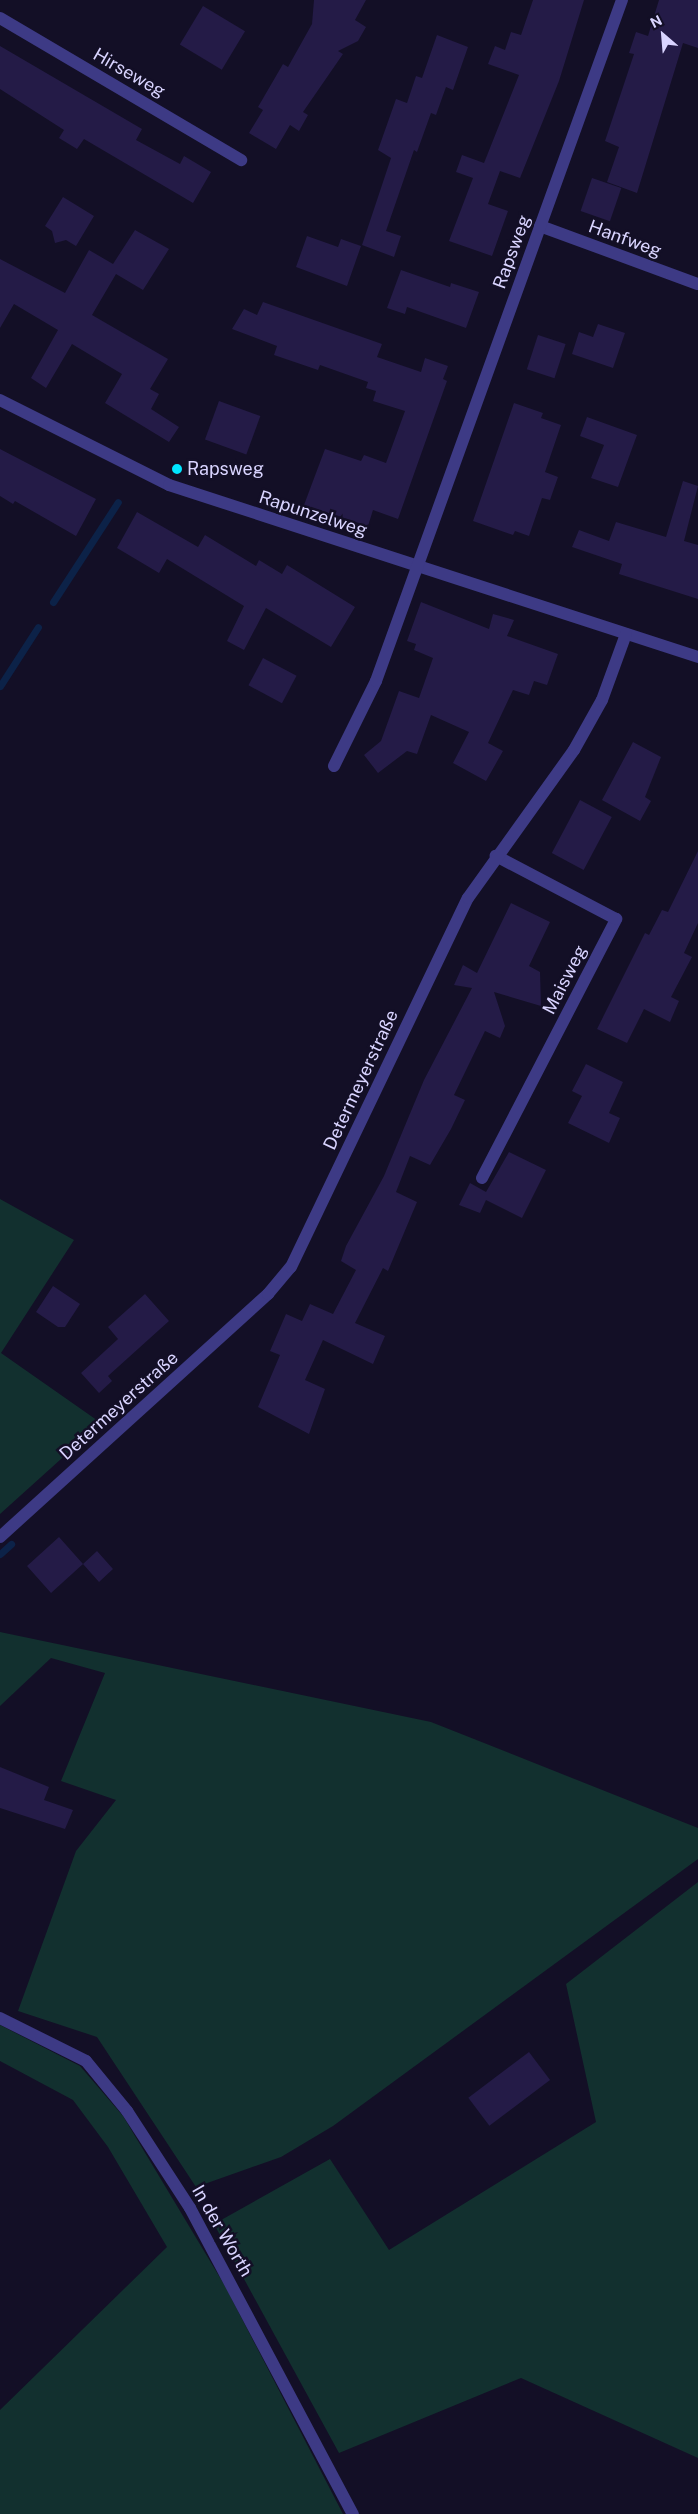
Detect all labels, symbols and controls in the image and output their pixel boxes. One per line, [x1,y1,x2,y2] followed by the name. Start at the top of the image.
[638,10,688,60] north arrow
[648,12,665,31] text: N
[89,44,169,102] street label: Hirseweg
[489,212,535,292] street label: Rapsweg
[585,216,665,262] street label: Hanfweg
[187,458,264,480] place label: Rapsweg
[171,463,183,475] marker: Rapsweg
[256,486,370,542] street label: Rapunzelweg
[538,942,592,1018] street label: Maisweg
[319,1007,403,1153] street label: Determeyerstraße
[55,1347,183,1465] street label: Determeyerstraße
[187,2181,257,2281] street label: In der Worth

